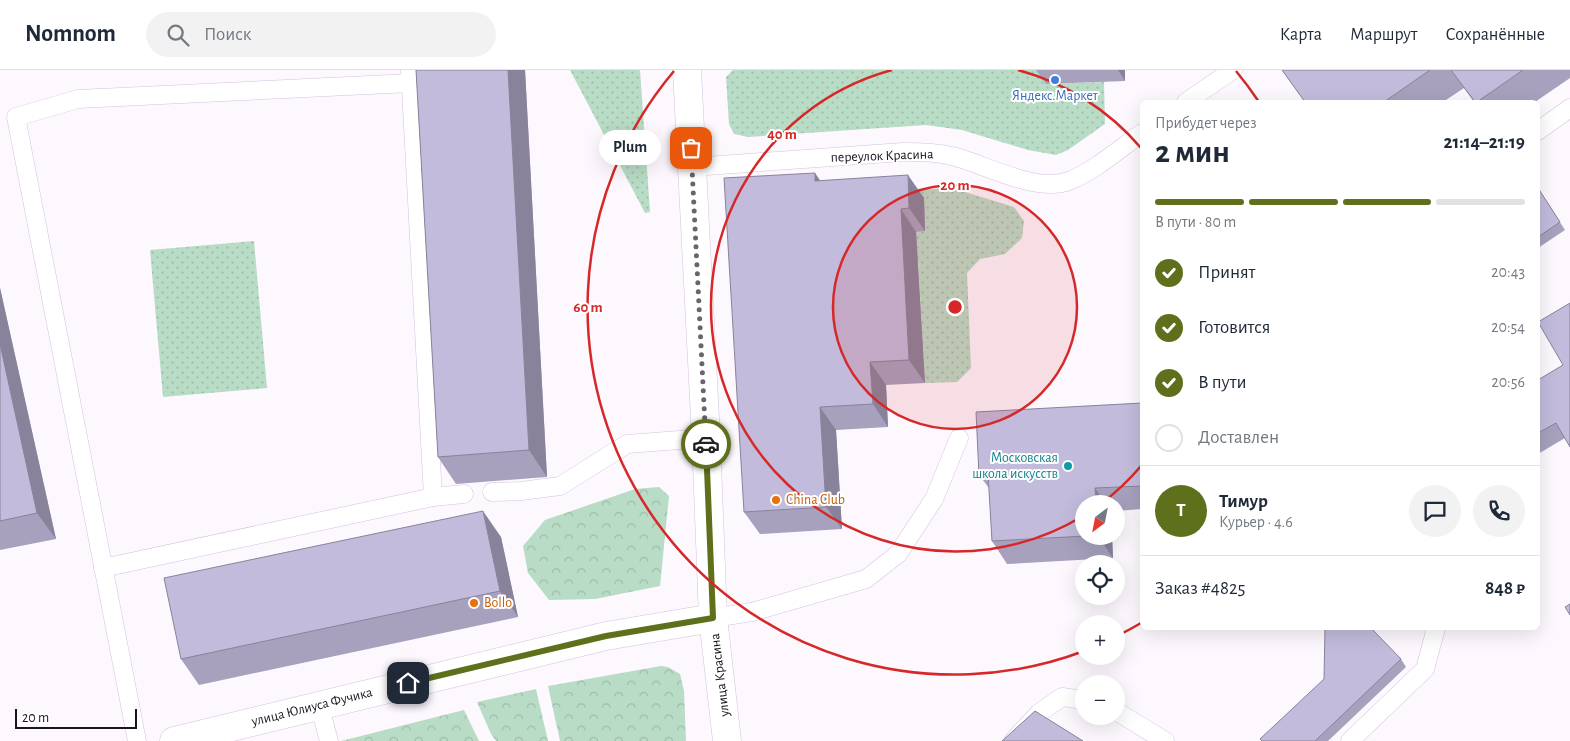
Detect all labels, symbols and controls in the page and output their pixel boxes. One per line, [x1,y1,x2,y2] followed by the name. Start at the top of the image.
[146,12,496,57] search box
[164,21,192,49] icon: search
[25,22,116,46] text: Nomnom
[204,25,251,44] text: Поиск
[1280,26,1322,44] text: Карта
[1350,26,1418,44] text: Маршрут
[1446,26,1545,44] text: Сохранённые
[1049,74,1061,86] marker: Яндекс.Маркет
[1012,89,1099,103] place label: Яндекс.Маркет
[1155,115,1257,131] text: Прибудет через
[670,127,712,169] pin
[767,127,797,142] text: 40 m
[598,130,661,166] callout: Plum
[1444,133,1525,152] text: 21:14–21:19
[677,134,705,162] icon: bag
[1155,136,1230,168] text: 2 мин
[613,139,647,155] text: Plum
[830,147,934,165] street label: переулок Красина
[940,178,970,193] text: 20 m
[1155,214,1236,230] text: В пути · 80 m
[1155,259,1183,287] icon: check
[1198,263,1255,282] text: Принят
[1491,264,1525,280] text: 20:43
[946,298,964,316] centre of rings
[573,300,603,315] text: 60 m
[1155,314,1183,342] icon: check
[1198,318,1271,337] text: Готовится
[1491,319,1525,335] text: 20:54
[1155,369,1183,397] icon: check
[1198,373,1247,392] text: В пути
[1491,374,1525,390] text: 20:56
[681,419,731,469] courier
[1198,428,1279,447] text: Доставлен
[692,430,720,458] icon: car
[972,451,1058,481] place label: Московская школа искусств
[1062,460,1074,472] marker: Московская школа искусств
[1409,485,1461,537] button: chat
[1473,485,1525,537] button: phone
[1219,492,1268,511] text: Тимур
[786,493,845,507] place label: China Club
[770,494,782,506] marker: China Club
[1075,495,1125,545] north arrow
[1075,495,1125,725] map controls
[1176,501,1186,520] text: Т
[1219,514,1293,530] text: Курьер · 4.6
[1075,555,1125,605] button: locate
[1155,579,1245,598] text: Заказ #4825
[1485,579,1525,598] text: 848 ₽
[484,596,512,610] place label: Bollo
[468,597,480,609] marker: Bollo
[1075,615,1125,665] button: +
[708,632,732,718] street label: улица Красина
[387,662,429,704] pin
[394,669,422,697] icon: home
[1075,675,1125,725] button: −
[249,685,374,729] street label: улица Юлиуса Фучика
[15,706,138,729] scale bar
[22,711,49,725] text: 20 m

